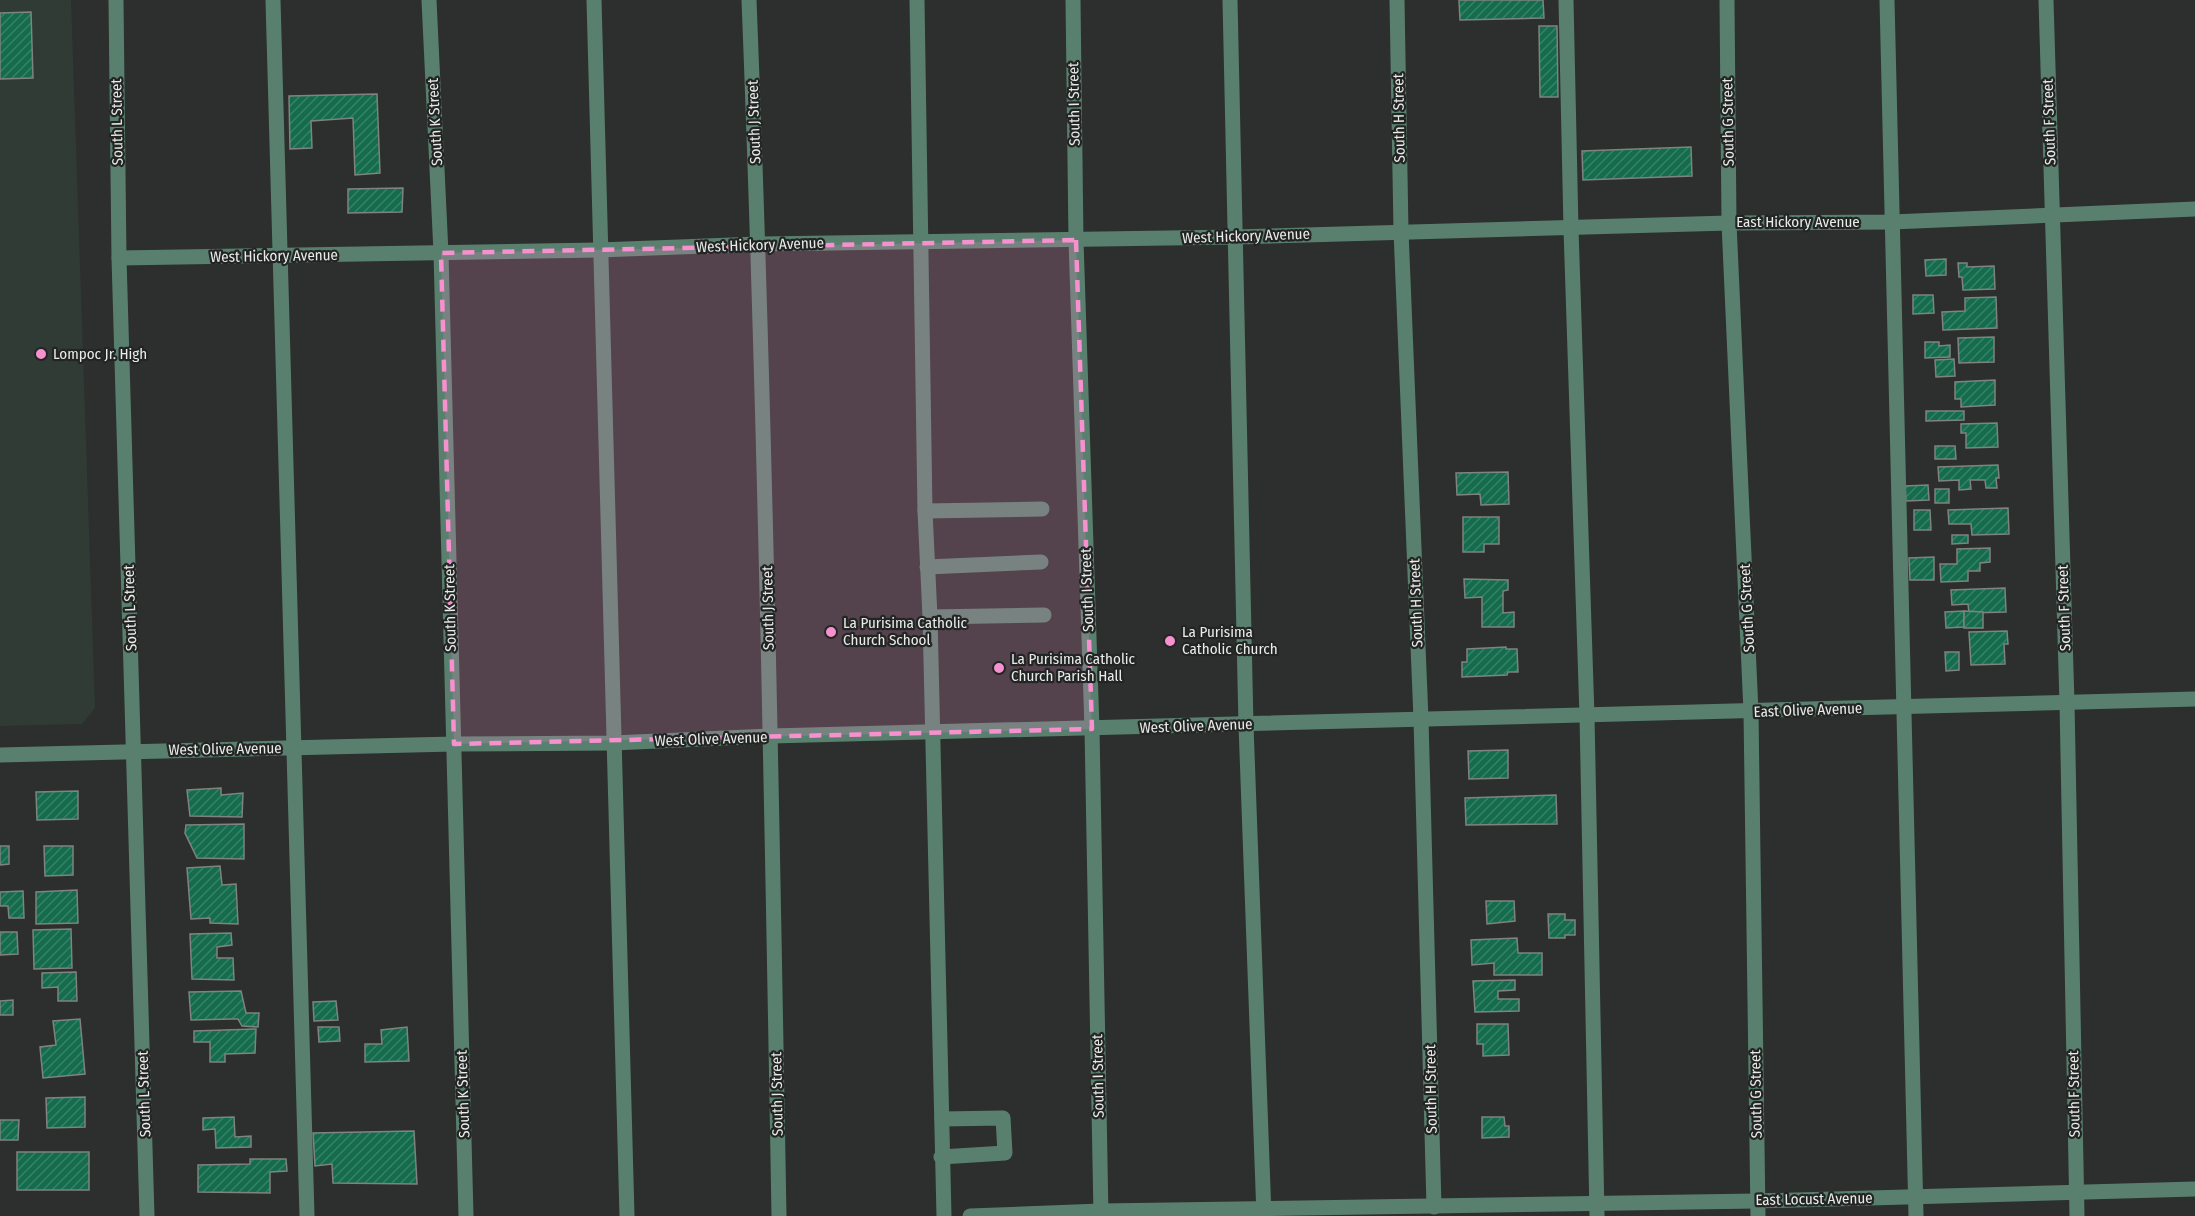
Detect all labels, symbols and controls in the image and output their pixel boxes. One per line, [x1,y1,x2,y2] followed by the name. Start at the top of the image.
[1064,62,1084,146] street label: South I Street
[1389,73,1409,163] street label: South H Street
[1718,77,1738,166] street label: South G Street
[107,78,127,165] street label: South L Street
[424,78,446,166] street label: South K Street
[2038,78,2060,166] street label: South F Street
[744,80,764,164] street label: South J Street
[1736,213,1860,231] street label: East Hickory Avenue
[1182,225,1310,247] street label: West Hickory Avenue
[696,234,824,256] street label: West Hickory Avenue
[210,246,338,266] street label: West Hickory Avenue
[53,345,147,363] place label: Lompoc Jr. High
[34,347,48,361] marker: Lompoc Jr. High
[1077,548,1097,632] street label: South I Street
[1405,558,1427,648] street label: South H Street
[1736,563,1758,653] street label: South G Street
[119,564,141,652] street label: South L Street
[440,564,460,652] street label: South K Street
[2053,564,2075,652] street label: South F Street
[758,566,778,650] street label: South J Street
[843,614,968,649] place label: La Purisima Catholic Church School
[1182,623,1278,658] place label: La Purisima Catholic Church
[824,625,838,639] marker: La Purisima Catholic Church School
[1163,634,1177,648] marker: La Purisima Catholic Church
[1011,650,1136,685] place label: La Purisima Catholic Church Parish Hall
[992,661,1006,675] marker: La Purisima Catholic Church Parish Hall
[1753,699,1863,721] street label: East Olive Avenue
[1139,715,1253,737] street label: West Olive Avenue
[654,728,768,750] street label: West Olive Avenue
[168,739,282,759] street label: West Olive Avenue
[1088,1034,1108,1118] street label: South I Street
[1421,1044,1441,1134] street label: South H Street
[1746,1049,1766,1138] street label: South G Street
[133,1050,155,1138] street label: South L Street
[452,1050,474,1138] street label: South K Street
[2064,1051,2084,1137] street label: South F Street
[767,1052,787,1136] street label: South J Street
[1755,1189,1873,1209] street label: East Locust Avenue

